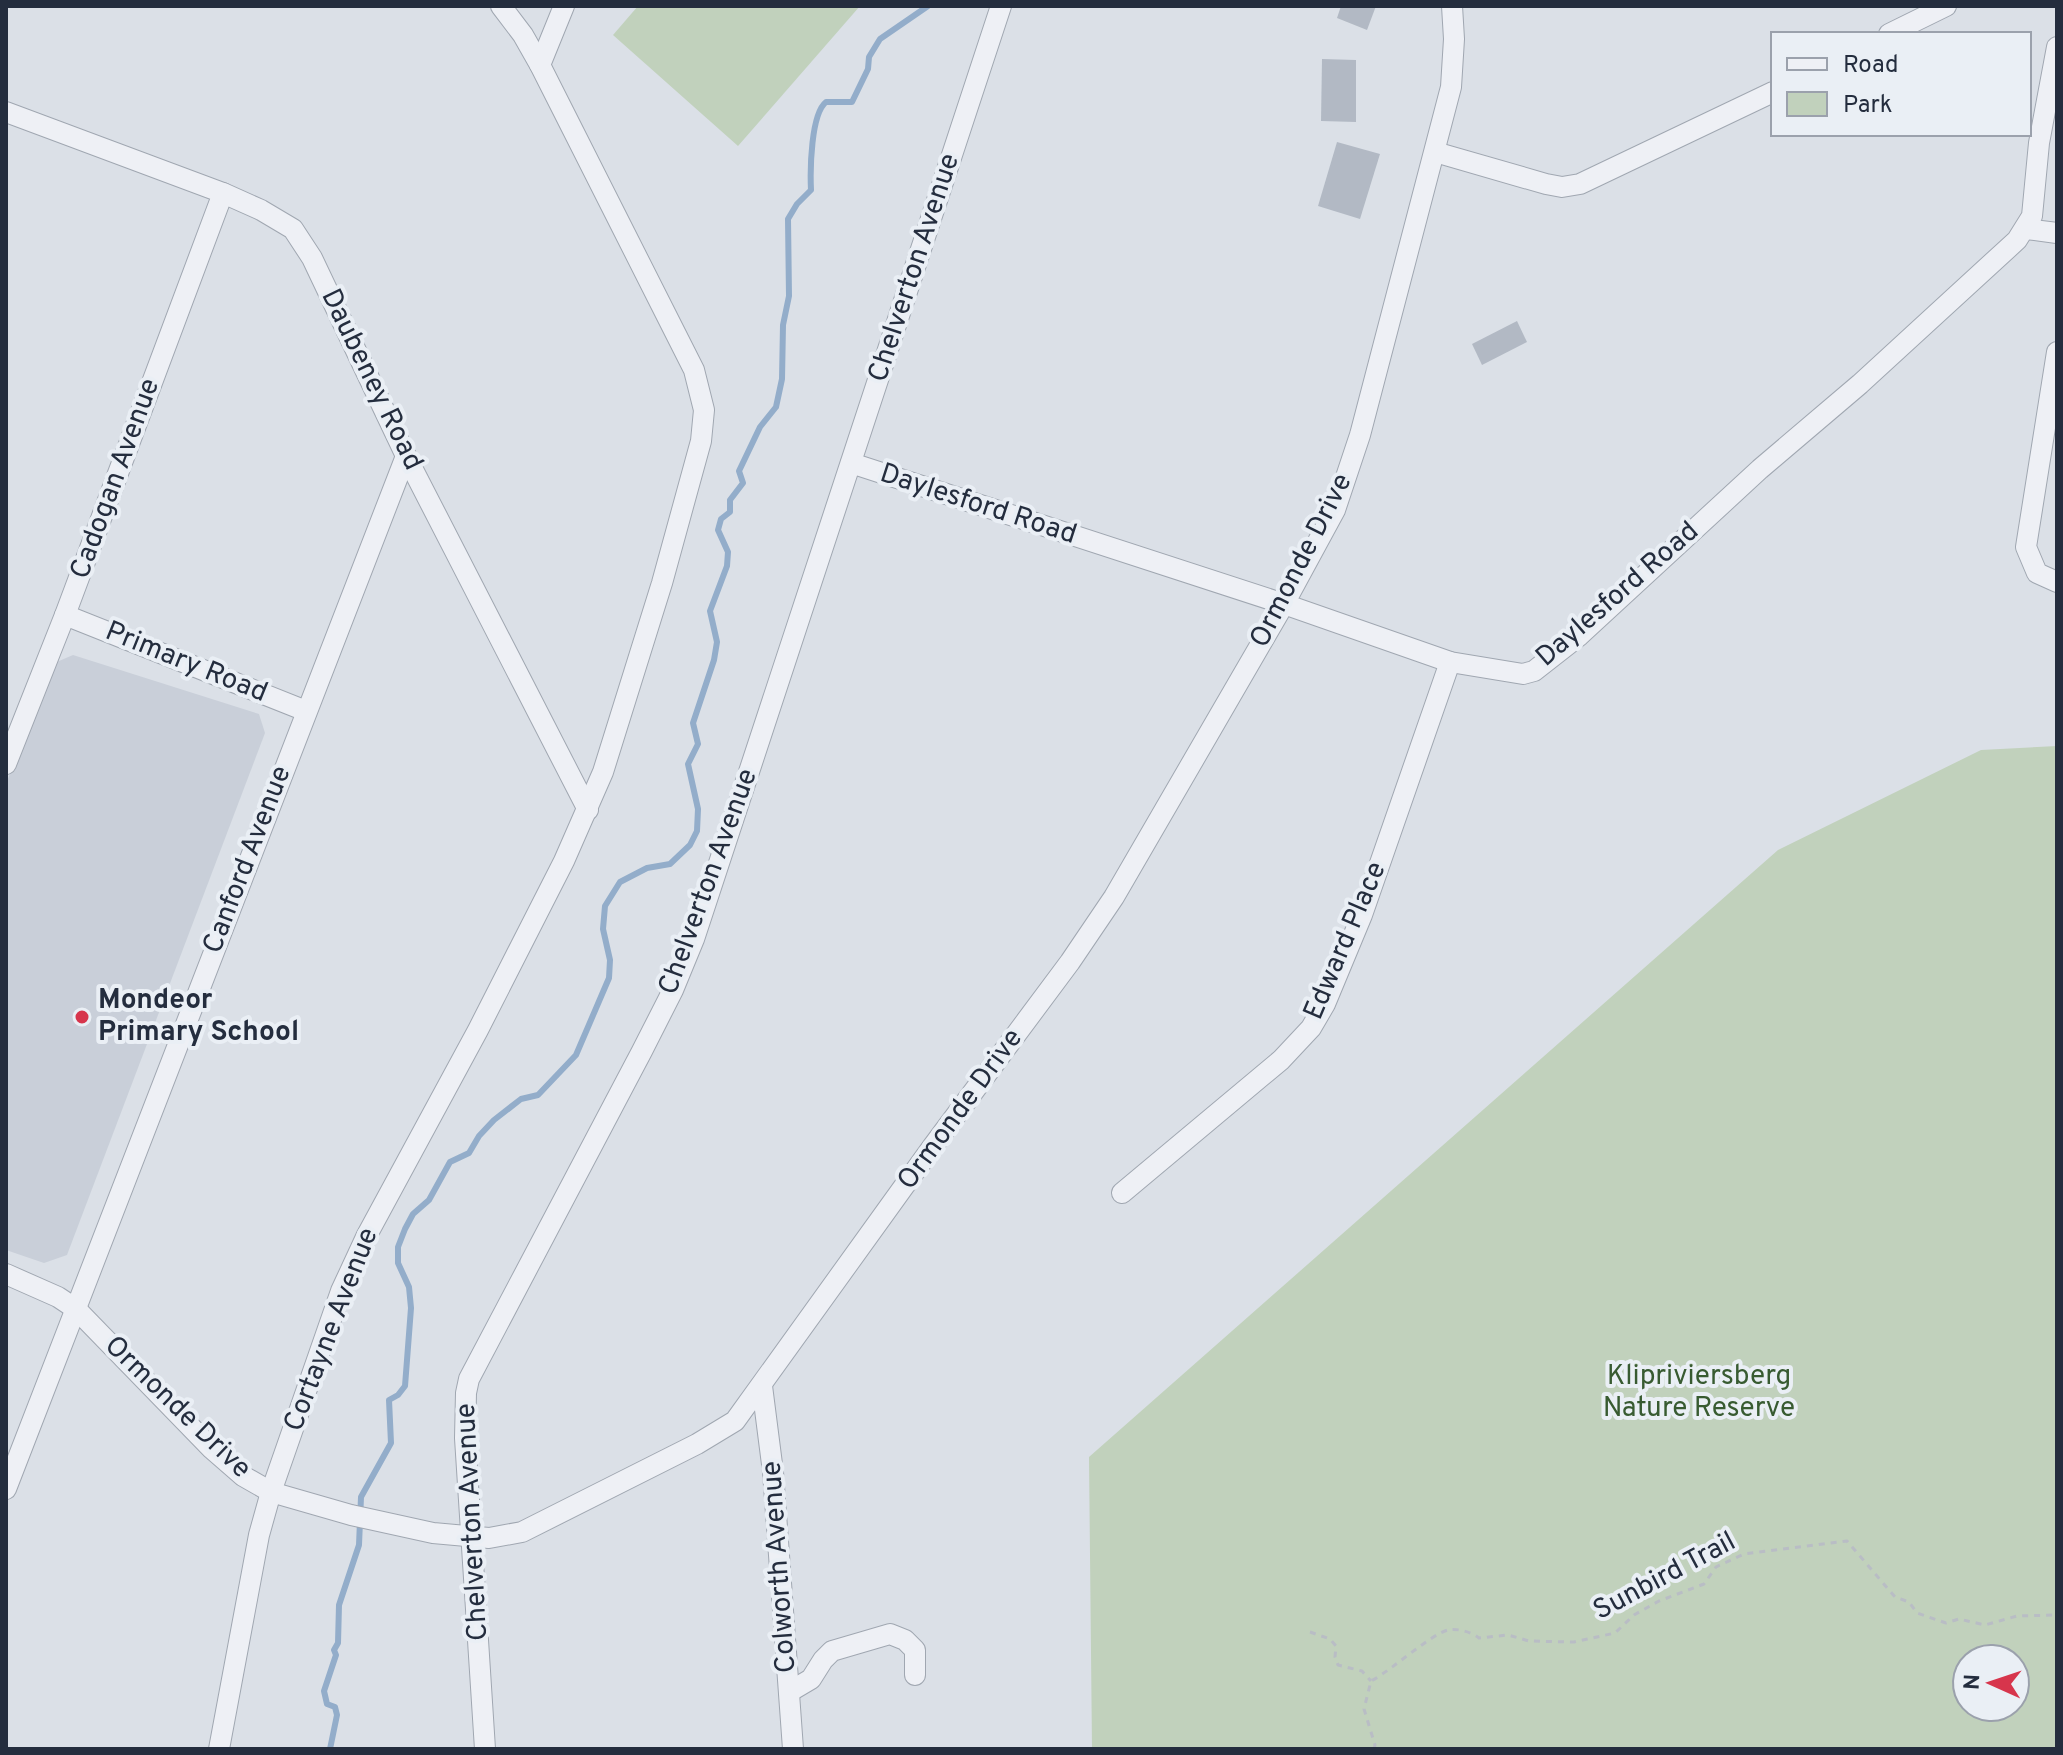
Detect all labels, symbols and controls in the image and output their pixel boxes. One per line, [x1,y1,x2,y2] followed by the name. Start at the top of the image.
[1771,32,2031,136] legend
[1843,51,1899,81] text: Road
[1843,91,1893,121] text: Park
[861,149,969,387] street label: Chelverton Avenue
[312,283,430,477] street label: Daubeney Road
[63,374,169,584] street label: Cadogan Avenue
[875,456,1081,554] street label: Daylesford Road
[1243,468,1361,654] street label: Ormonde Drive
[1529,514,1707,676] street label: Daylesford Road
[100,614,272,712] street label: Primary Road
[196,761,300,959] street label: Canford Avenue
[651,764,767,1000] street label: Chelverton Avenue
[1297,857,1395,1025] street label: Edward Place
[98,983,299,1051] place label: Mondeor Primary School
[73,1008,91,1026] marker: Mondeor Primary School
[890,1022,1032,1198] street label: Ormonde Drive
[277,1223,387,1437] street label: Cortayne Avenue
[96,1329,258,1487] street label: Ormonde Drive
[1603,1359,1795,1427] park label: Klipriviersberg Nature Reserve
[449,1402,497,1642] street label: Chelverton Avenue
[755,1460,805,1674] street label: Colworth Avenue
[1588,1524,1742,1630] street label: Sunbird Trail
[1951,1643,2031,1723] north arrow
[1960,1673,1987,1691] text: N

